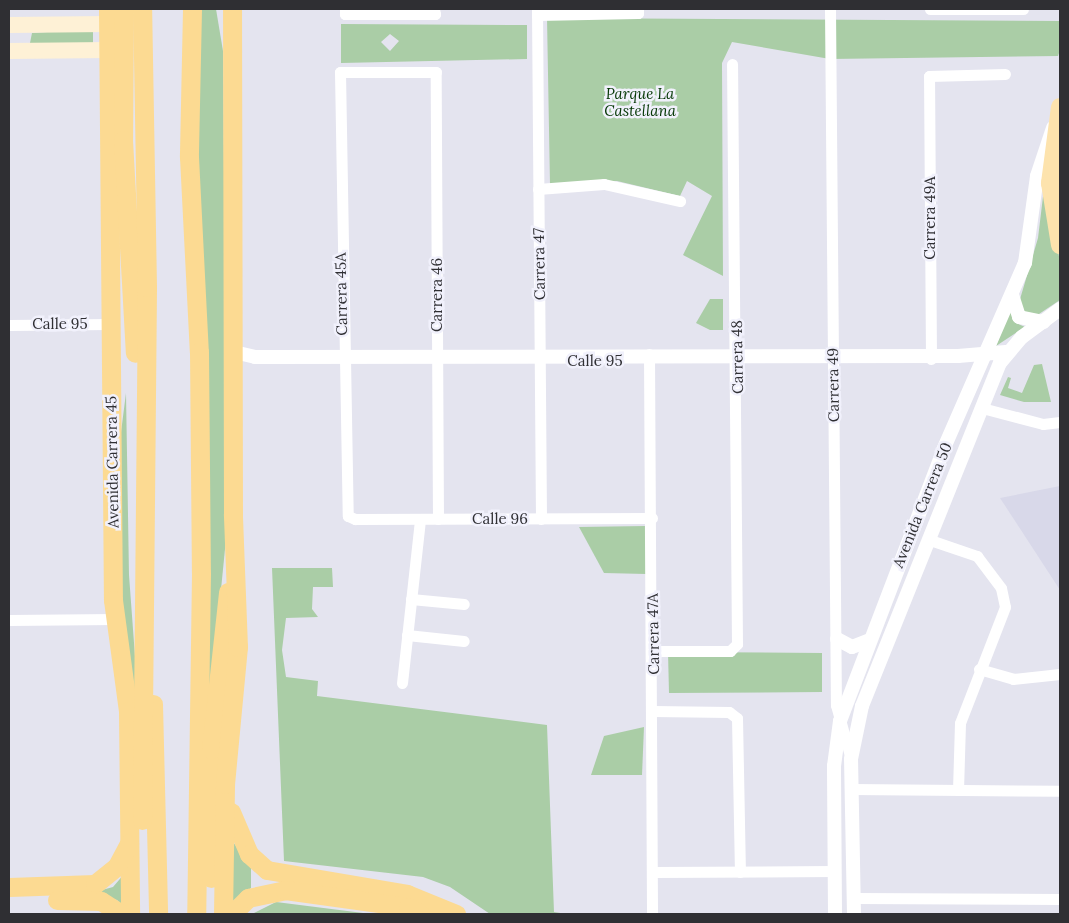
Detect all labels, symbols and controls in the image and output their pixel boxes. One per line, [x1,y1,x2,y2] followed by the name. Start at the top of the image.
[604,84,676,119] park label: Parque La Castellana
[921,176,939,260] street label: Carrera 49A
[529,228,549,300] street label: Carrera 47
[331,252,351,336] street label: Carrera 45A
[428,258,446,332] street label: Carrera 46
[32,315,88,333] street label: Calle 95
[727,320,747,394] street label: Carrera 48
[823,348,843,422] street label: Carrera 49
[567,352,623,370] street label: Calle 95
[102,396,122,528] street label: Avenida Carrera 45
[889,440,955,570] street label: Avenida Carrera 50
[472,510,528,528] street label: Calle 96
[643,593,663,675] street label: Carrera 47A

